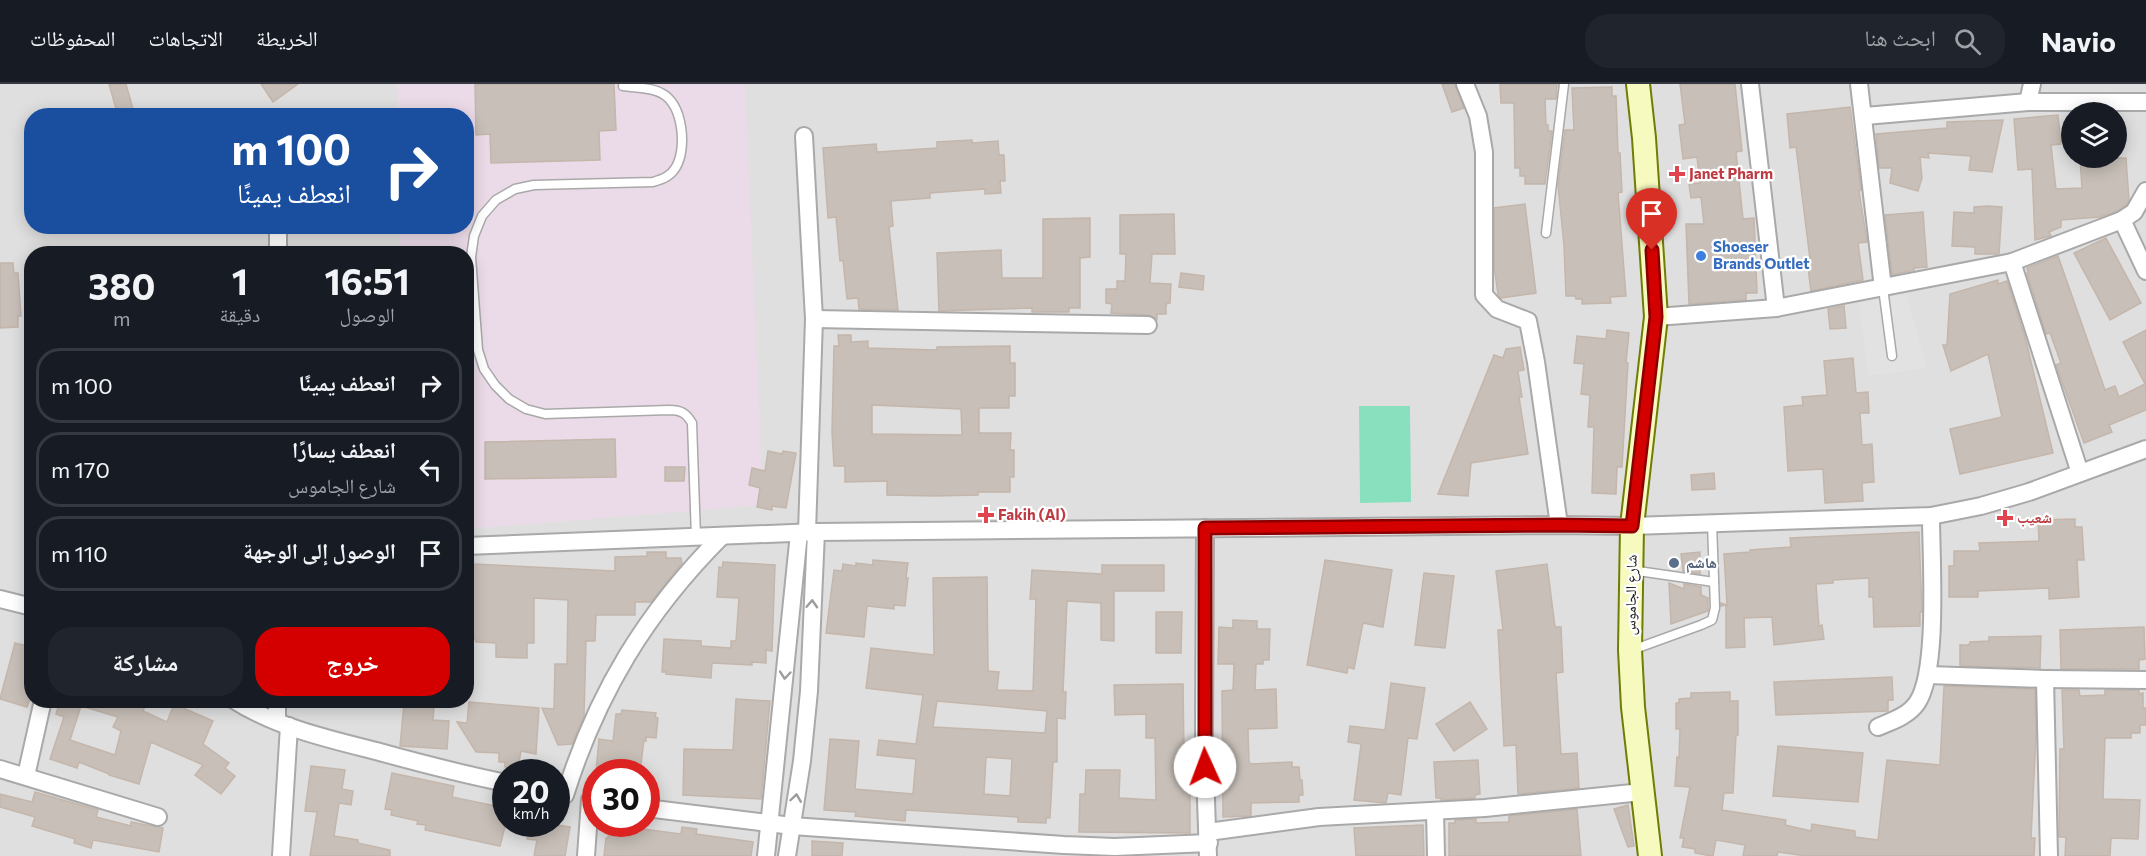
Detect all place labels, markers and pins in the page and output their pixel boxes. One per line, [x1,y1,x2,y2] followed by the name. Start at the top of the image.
[1689,164,1773,182] place label: Janet Pharm
[1670,167,1684,181] marker: Janet Pharm
[1626,188,1677,250] pin
[1713,237,1810,272] place label: Shoeser Brands Outlet
[1694,249,1708,263] marker: Shoeser Brands Outlet
[998,505,1066,523] place label: Fakih (Al)
[979,508,993,522] marker: Fakih (Al)
[2017,508,2052,527] place label: شعيب
[1998,511,2012,525] marker: شعيب
[1686,553,1717,573] place label: هاشم
[1667,556,1681,570] marker: هاشم

